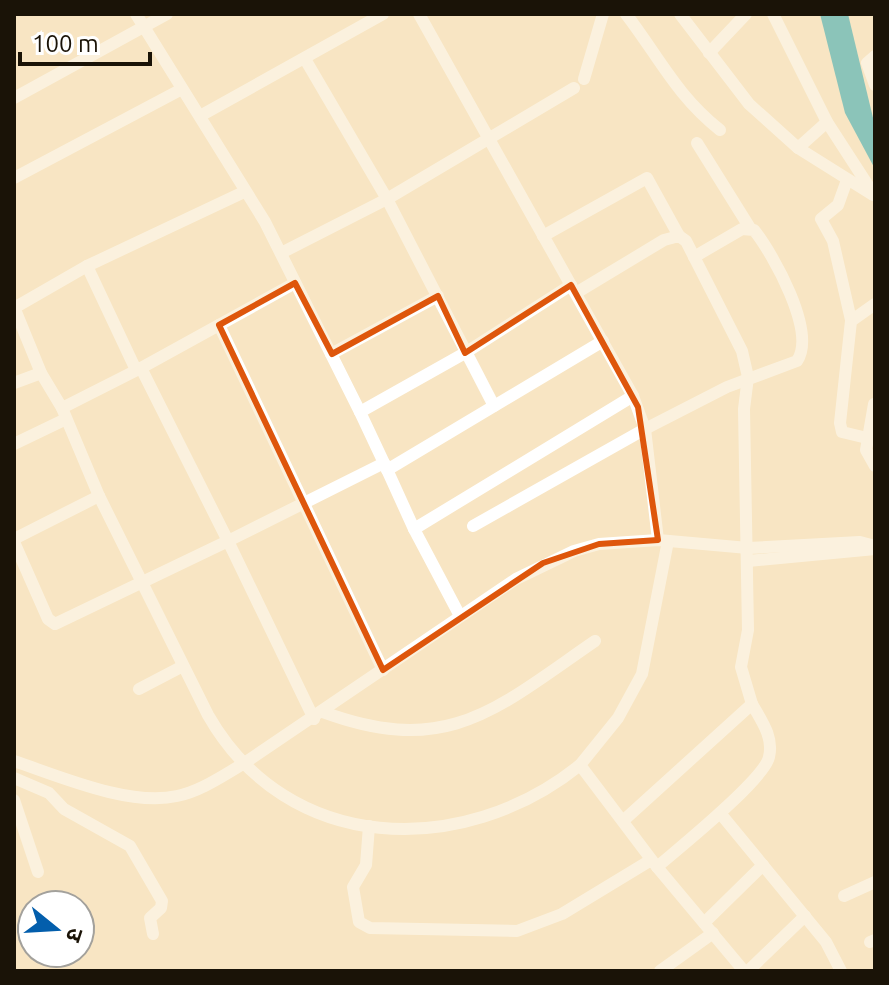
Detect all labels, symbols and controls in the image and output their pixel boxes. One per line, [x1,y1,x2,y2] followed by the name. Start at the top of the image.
[20,16,150,66] scale bar
[32,30,99,57] text: 100 m
[16,889,96,969] north arrow
[61,925,89,946] text: उ

